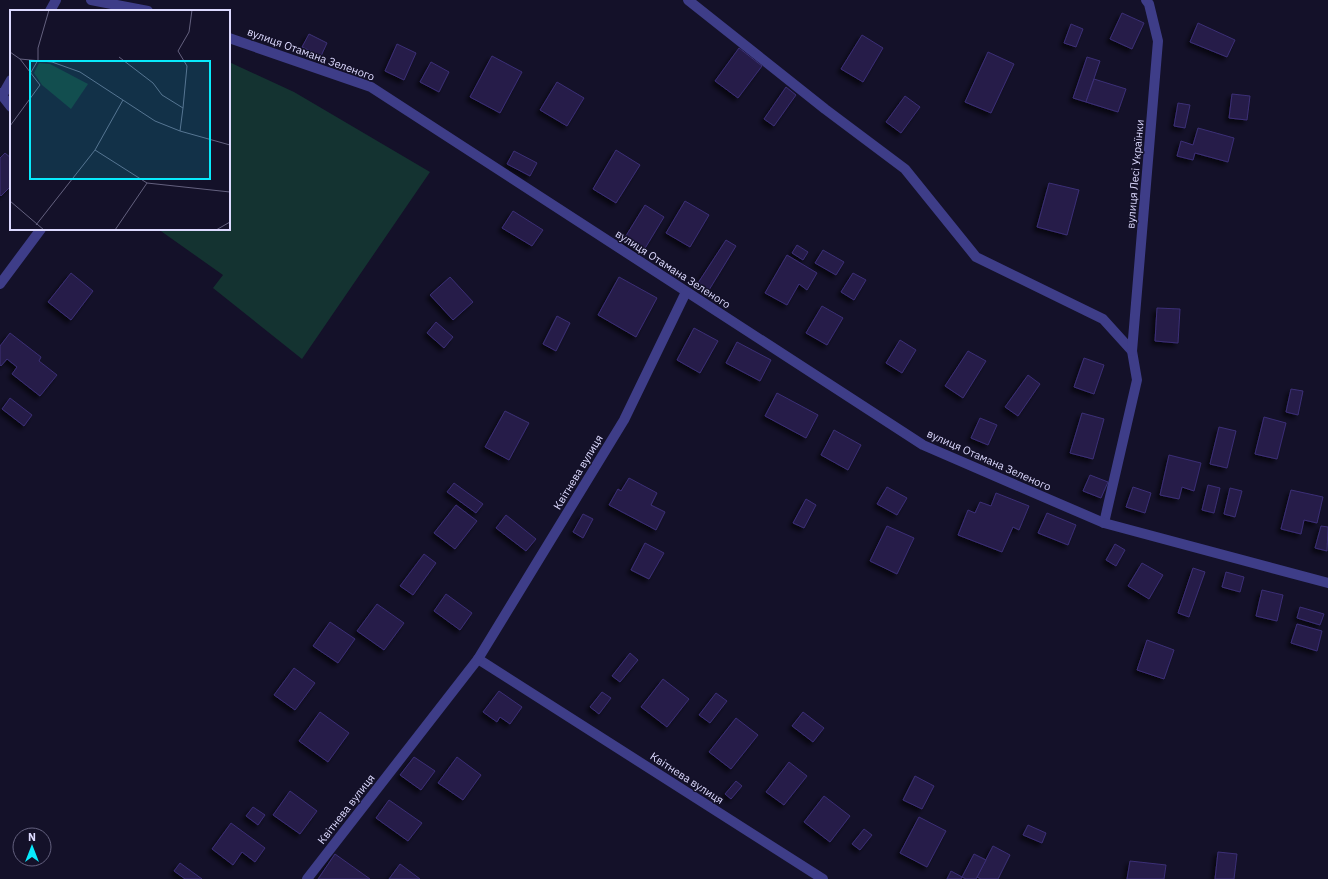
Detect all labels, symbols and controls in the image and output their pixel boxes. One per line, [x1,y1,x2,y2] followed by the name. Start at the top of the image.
[10,10,230,230] inset map
[245,24,377,84] street label: вулиця Отамана Зеленого
[1123,119,1147,229] street label: вулиця Лесі Українки
[613,227,733,311] street label: вулиця Отамана Зеленого
[925,426,1053,494] street label: вулиця Отамана Зеленого
[550,432,606,512] street label: Квітнева вулиця
[648,749,726,807] street label: Квітнева вулиця
[314,771,378,847] street label: Квітнева вулиця
[12,827,52,867] north arrow
[28,830,36,844] text: N

